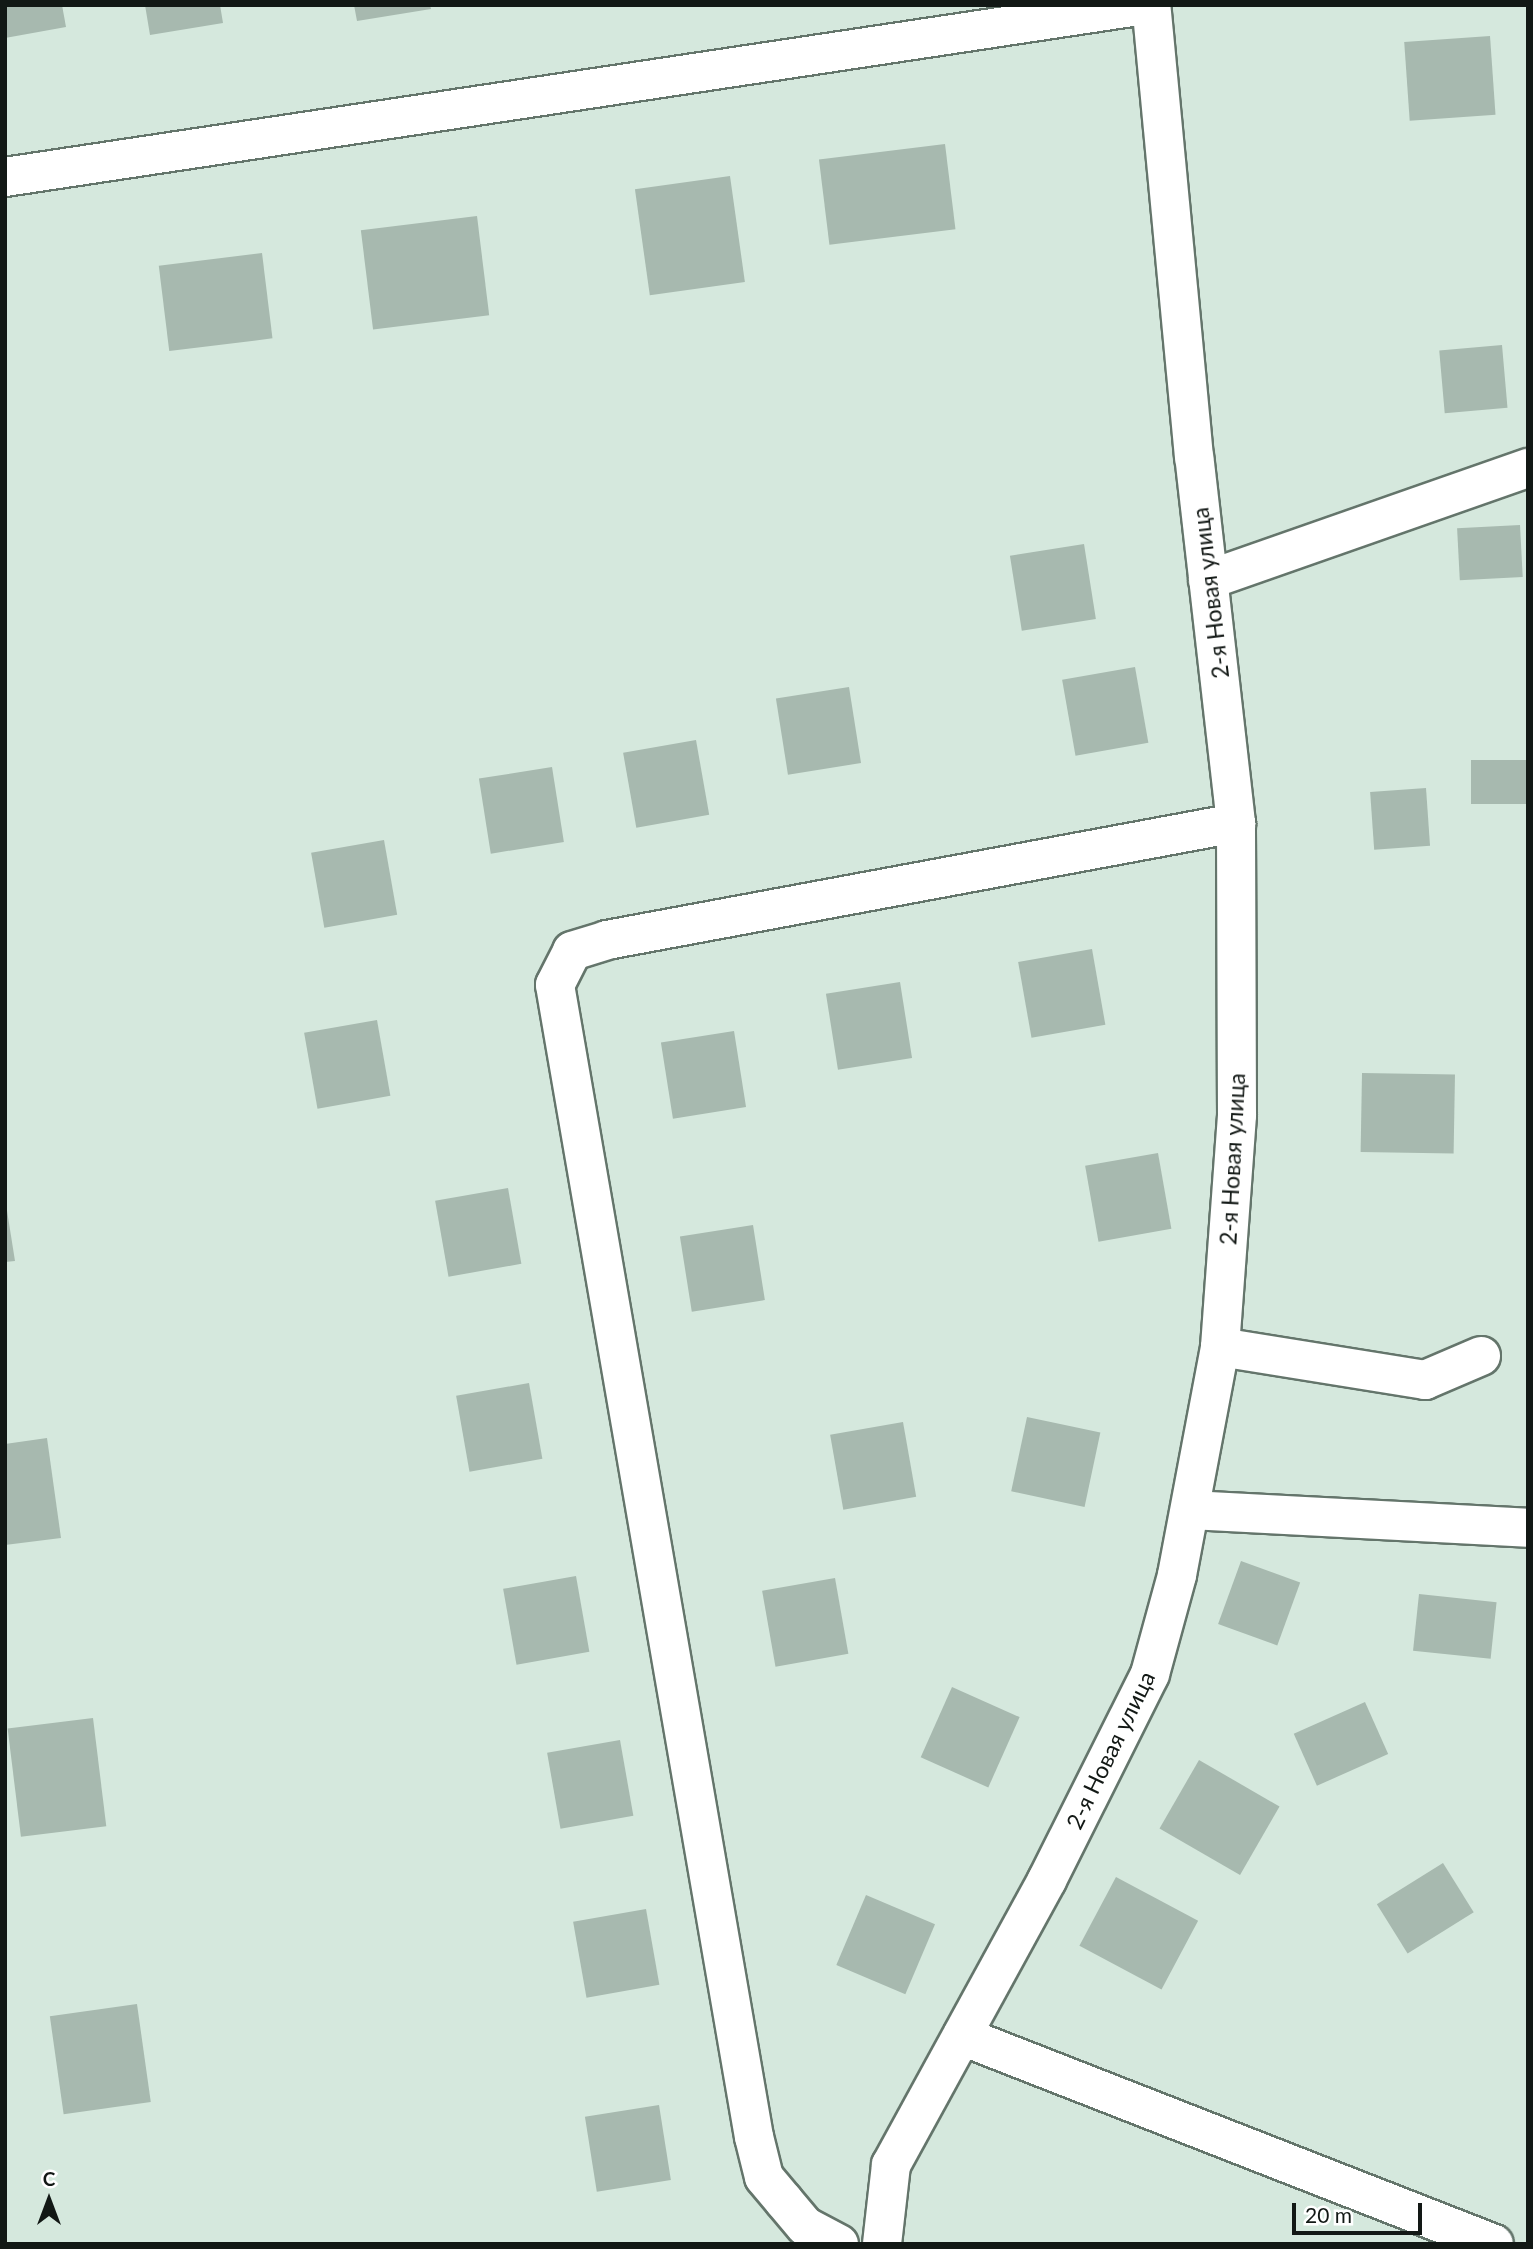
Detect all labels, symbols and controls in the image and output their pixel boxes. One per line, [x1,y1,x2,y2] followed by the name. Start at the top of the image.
[1186,506,1234,680] street label: 2-я Новая улица
[1214,1072,1250,1246] street label: 2-я Новая улица
[1060,1667,1160,1833] street label: 2-я Новая улица
[14,2165,84,2235] north arrow
[43,2167,55,2190] text: С
[1295,2190,1424,2234] scale bar
[1305,2202,1352,2227] text: 20 m

